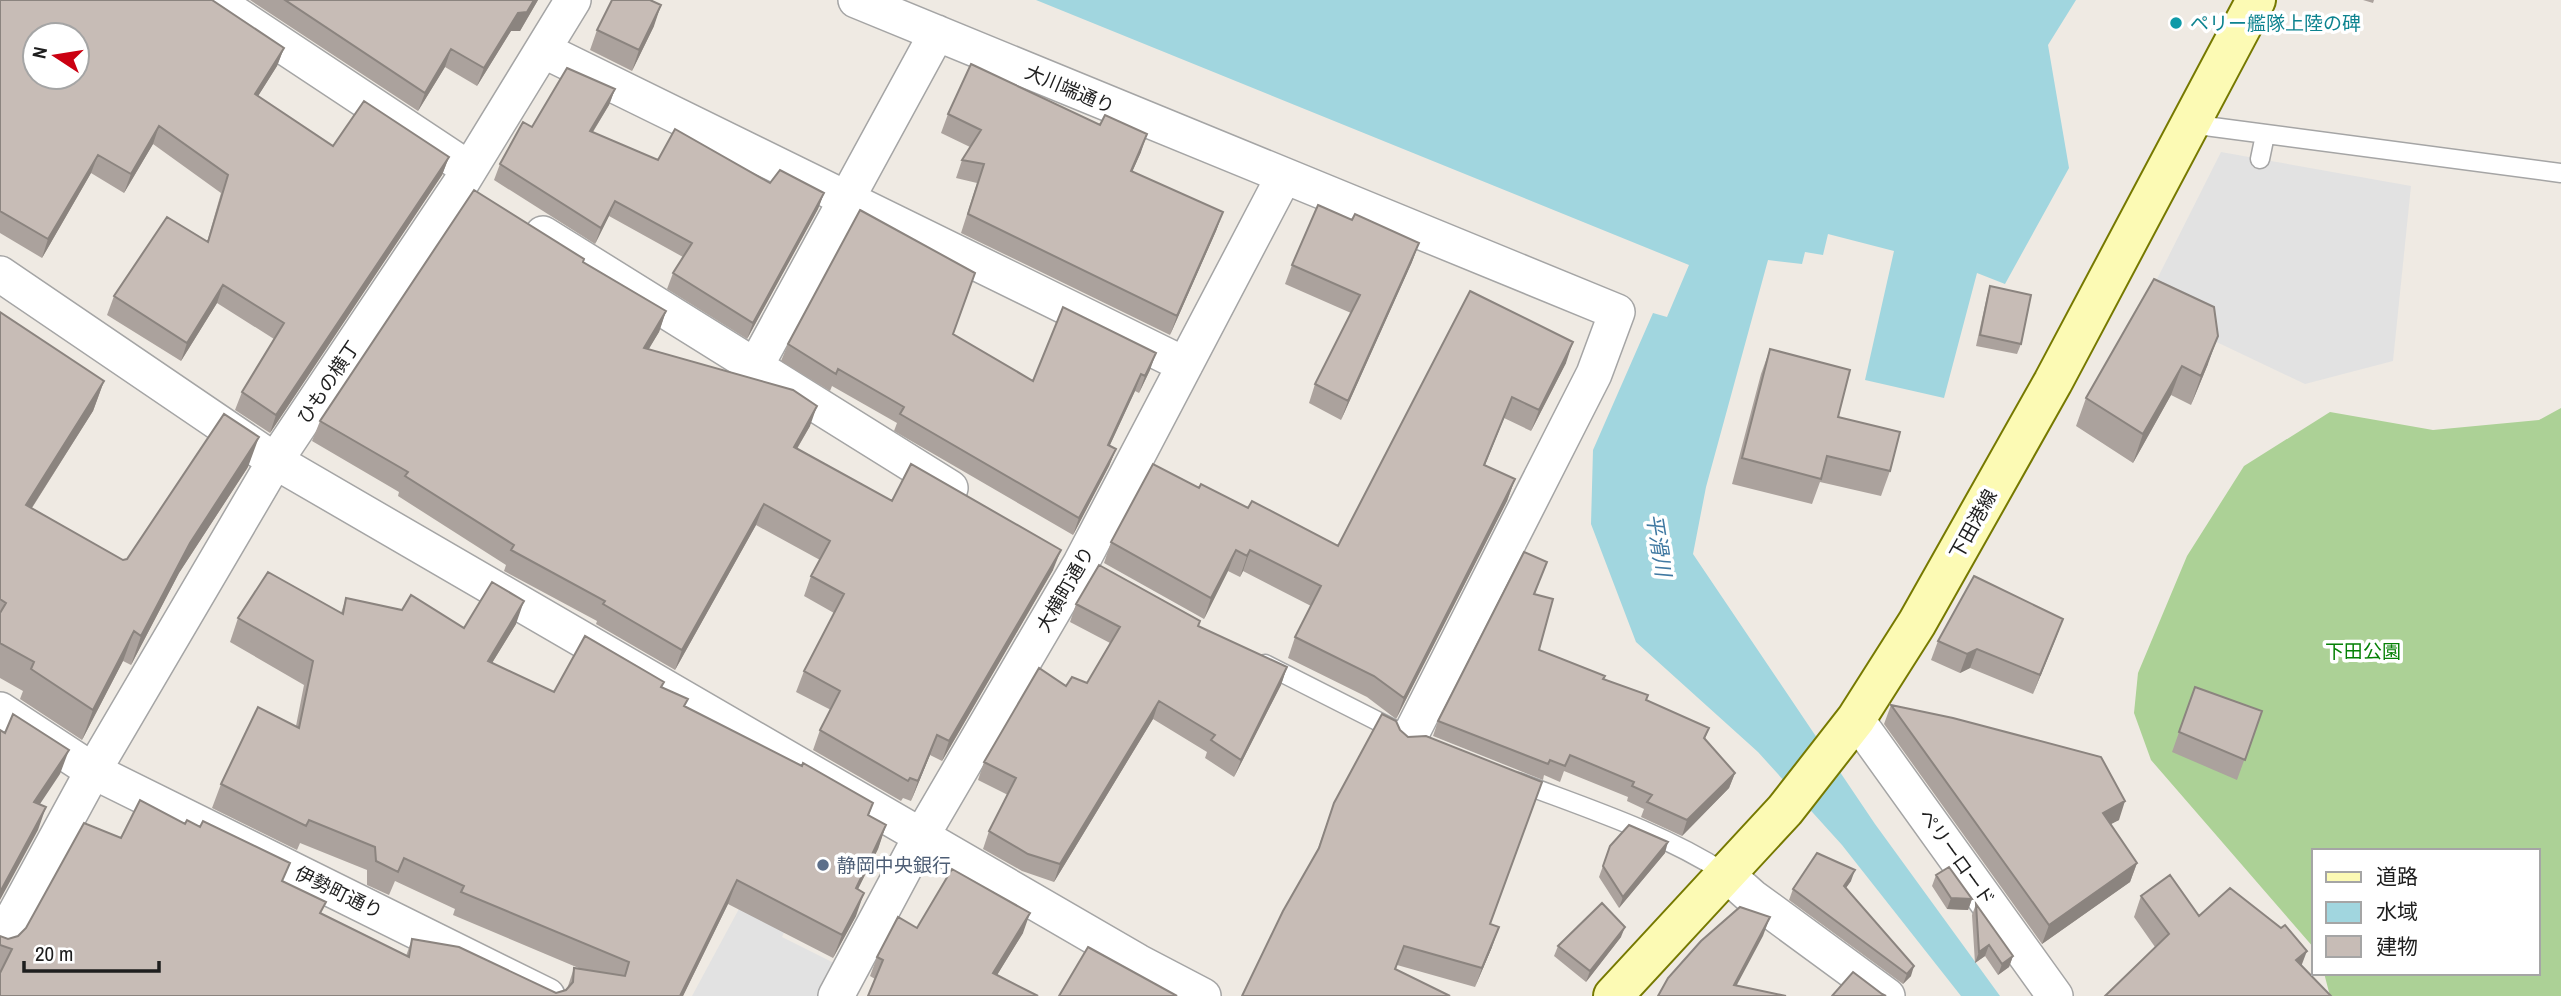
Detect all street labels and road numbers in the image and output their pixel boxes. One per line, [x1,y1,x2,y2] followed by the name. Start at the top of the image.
[1021,58,1119,120] street label: 大川端通り
[291,335,365,429] street label: ひもの横丁
[1943,484,2003,564] street label: 下田港線
[1030,541,1100,637] street label: 大横町通り
[1913,803,2001,911] street label: ペリーロード
[291,859,387,925] street label: 伊勢町通り

